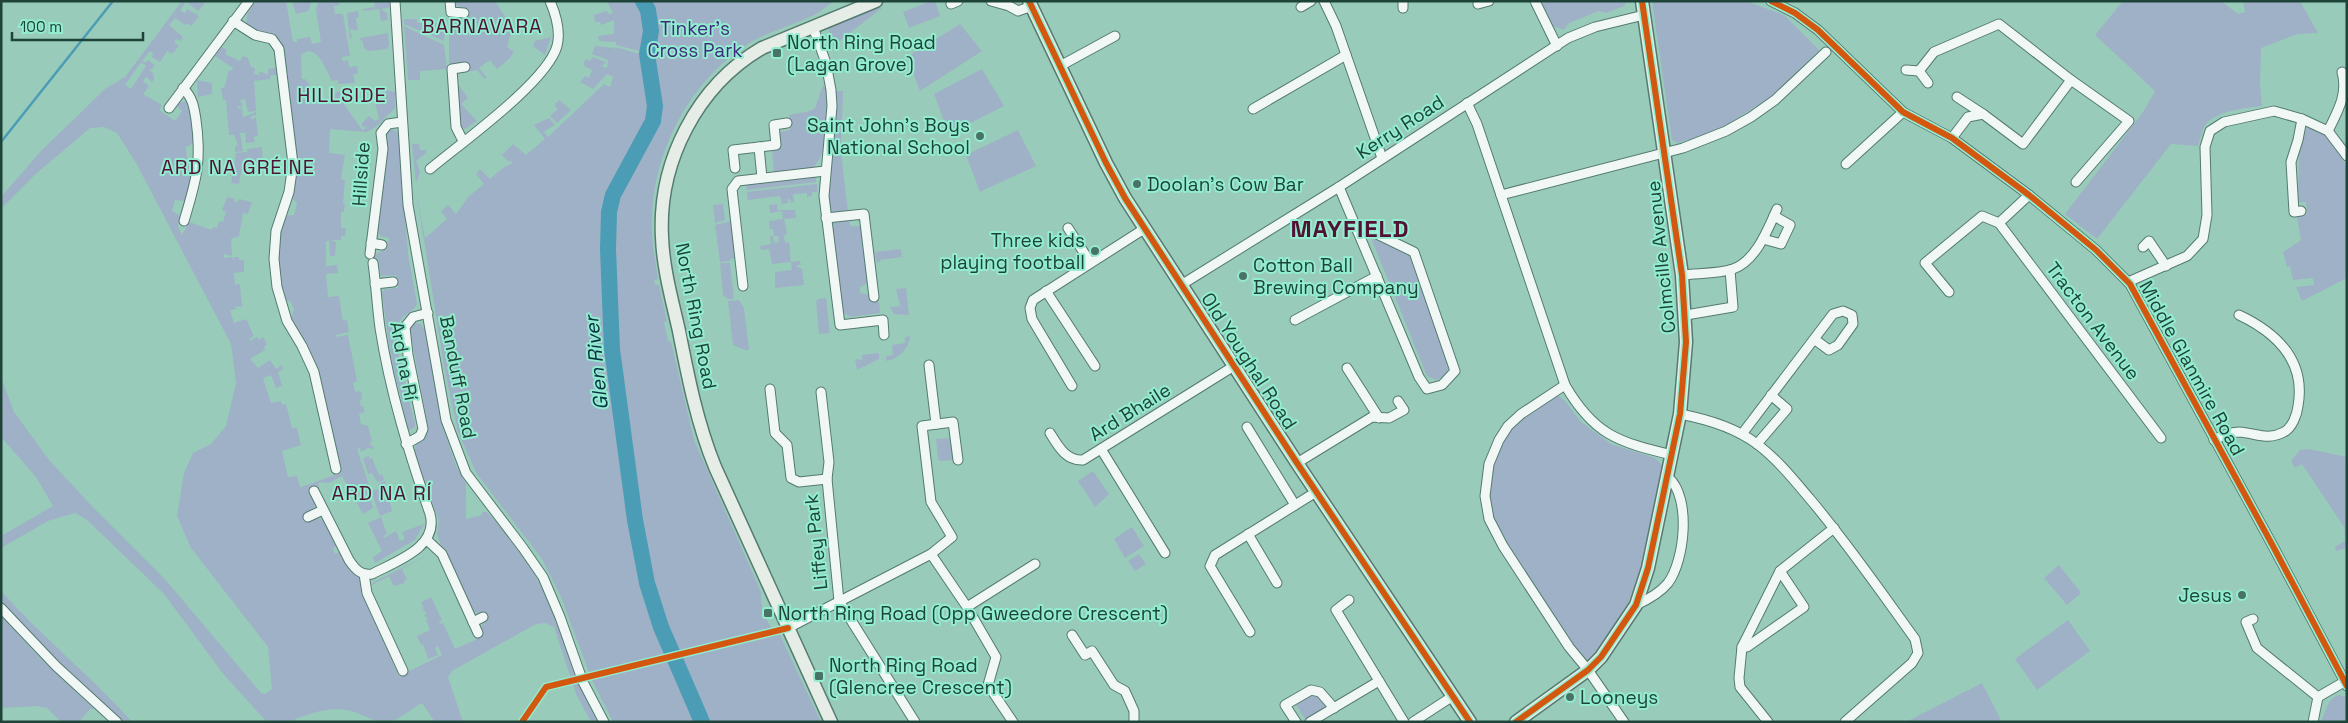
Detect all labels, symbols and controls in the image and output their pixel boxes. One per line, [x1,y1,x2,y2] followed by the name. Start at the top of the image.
[12,10,144,42] scale bar
[421,13,543,39] district label: BARNAVARA
[647,16,743,63] park label: Tinker's Cross Park
[20,17,62,36] text: 100 m
[787,30,936,77] place label: North Ring Road (Lagan Grove)
[771,47,783,59] marker: North Ring Road (Lagan Grove)
[297,82,387,108] district label: HILLSIDE
[1351,89,1449,165] street label: Kerry Road
[807,113,970,160] place label: Saint John's Boys National School
[974,130,986,142] marker: Saint John's Boys National School
[346,141,376,207] street label: Hillside
[161,154,315,180] district label: ARD NA GRÉINE
[1147,172,1304,197] place label: Doolan’s Cow Bar
[1131,178,1143,190] marker: Doolan’s Cow Bar
[1641,179,1681,335] street label: Colmcille Avenue
[1290,213,1410,244] district label: MAYFIELD
[940,228,1085,275] place label: Three kids playing football
[670,241,722,391] street label: North Ring Road
[1089,245,1101,257] marker: Three kids playing football
[1253,253,1419,300] place label: Cotton Ball Brewing Company
[2040,257,2146,385] street label: Tracton Avenue
[1237,270,1249,282] marker: Cotton Ball Brewing Company
[2133,276,2251,460] street label: Middle Glanmire Road
[1195,288,1303,434] street label: Old Youghal Road
[578,312,614,411] water label: Glen River
[434,313,482,441] street label: Banduff Road
[384,319,424,403] street label: Ard na Rí
[1085,377,1175,447] street label: Ard Bhaile
[332,480,432,506] district label: ARD NA RÍ
[799,493,833,591] street label: Liffey Park
[2178,583,2232,608] place label: Jesus
[2236,589,2248,601] marker: Jesus
[778,601,1168,626] place label: North Ring Road (Opp Gweedore Crescent)
[762,607,774,619] marker: North Ring Road (Opp Gweedore Crescent)
[829,653,1012,700] place label: North Ring Road (Glencree Crescent)
[813,670,825,682] marker: North Ring Road (Glencree Crescent)
[1580,685,1658,710] place label: Looneys
[1564,691,1576,703] marker: Looneys

